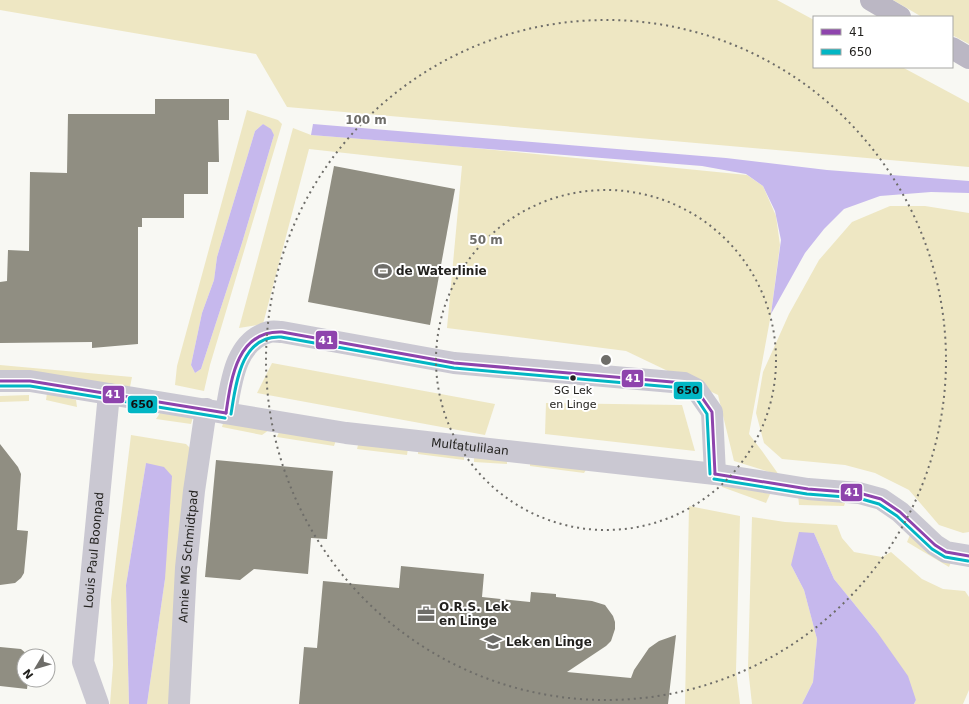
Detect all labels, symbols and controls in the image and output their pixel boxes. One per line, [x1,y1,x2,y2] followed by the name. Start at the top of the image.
[813,16,953,68] legend
[849,25,864,39] text: 41
[849,45,872,59] text: 650
[345,113,387,127] text: 100 m
[469,233,503,247] text: 50 m
[373,261,393,281] sports icon: de Waterlinie
[396,264,487,278] place label: de Waterlinie
[315,330,338,350] line badge: 41
[318,334,334,347] text: 41
[599,353,613,367] centre of rings
[621,369,644,388] line badge: 41
[625,372,641,385] text: 41
[568,373,578,383] marker: SG Lek en Linge
[673,381,703,400] line badge: 650
[549,384,597,411] place label: SG Lek en Linge
[677,384,700,397] text: 650
[102,385,125,404] line badge: 41
[105,388,121,401] text: 41
[127,395,158,414] line badge: 650
[131,398,154,411] text: 650
[430,436,510,458] street label: Multatulilaan
[840,483,863,502] line badge: 41
[844,486,860,499] text: 41
[176,489,201,623] street label: Annie MG Schmidtpad
[81,491,106,609] street label: Louis Paul Boonpad
[439,600,510,628] place label: O.R.S. Lek en Linge
[416,604,436,624] office icon: O.R.S. Lek en Linge
[483,632,503,652] school or university icon: Lek en Linge
[506,635,592,649] place label: Lek en Linge
[16,648,56,688] north arrow
[21,666,36,681] text: N

